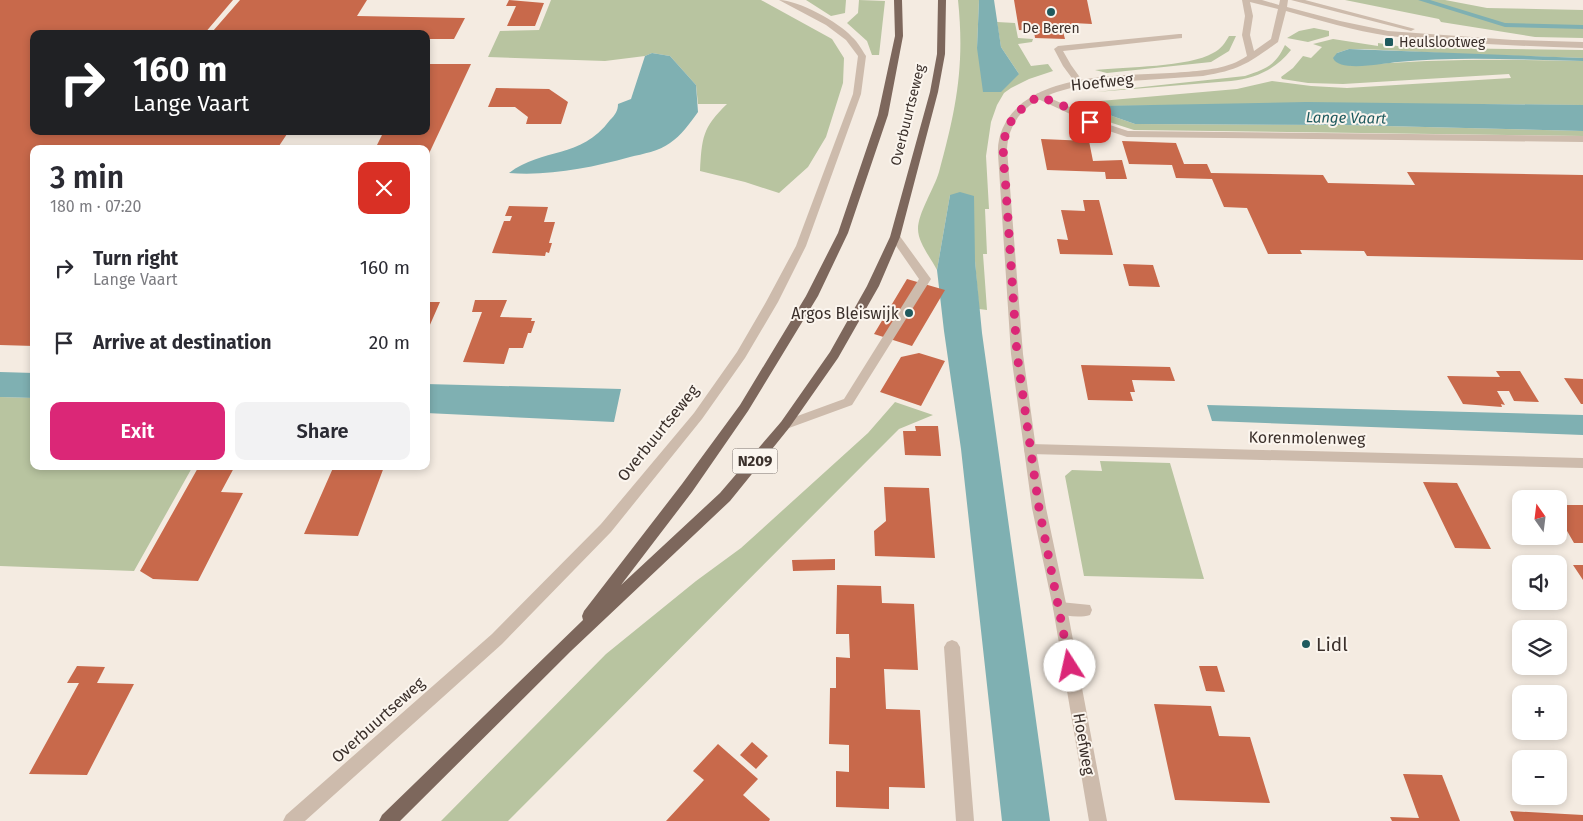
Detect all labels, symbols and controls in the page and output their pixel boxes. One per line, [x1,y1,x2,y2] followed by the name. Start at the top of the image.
[1045,6,1057,18] marker: De Beren
[1022,20,1080,37] place label: De Beren
[1399,34,1486,51] place label: Heulslootweg
[1383,36,1395,48] marker: Heulslootweg
[133,48,227,90] text: 160 m
[50,50,115,115] icon: right
[887,62,929,167] street label: Overbuurtseweg
[1070,69,1135,95] street label: Hoefweg
[133,90,249,117] text: Lange Vaart
[1069,101,1111,143] pin
[1076,108,1104,136] icon: arrive
[1306,108,1387,128] water label: Lange Vaart
[50,160,124,196] text: 3 min
[358,162,410,214] button: close
[50,197,141,216] text: 180 m · 07:20
[93,247,178,270] text: Turn right
[50,254,78,282] icon: right
[360,256,410,279] text: 160 m
[93,270,177,289] text: Lange Vaart
[791,304,900,323] place label: Argos Bleiswijk
[903,307,915,319] marker: Argos Bleiswijk
[50,329,78,357] icon: arrive
[93,331,272,354] text: Arrive at destination
[369,331,410,354] text: 20 m
[613,380,703,485] street label: Overbuurtseweg
[50,402,225,460] button: Exit
[235,402,410,460] button: Share
[1249,427,1366,449] street label: Korenmolenweg
[732,448,778,474] road number: N209
[1512,490,1568,545] north arrow
[1512,490,1567,805] map controls
[1512,555,1567,610] button: sound
[1512,620,1567,675] button: layers
[1316,633,1348,656] place label: Lidl
[1300,638,1312,650] marker: Lidl
[1043,639,1095,691] position arrow
[328,673,429,767] street label: Overbuurtseweg
[1512,685,1567,740] button: +
[1069,711,1099,777] street label: Hoefweg
[1512,750,1567,805] button: −

